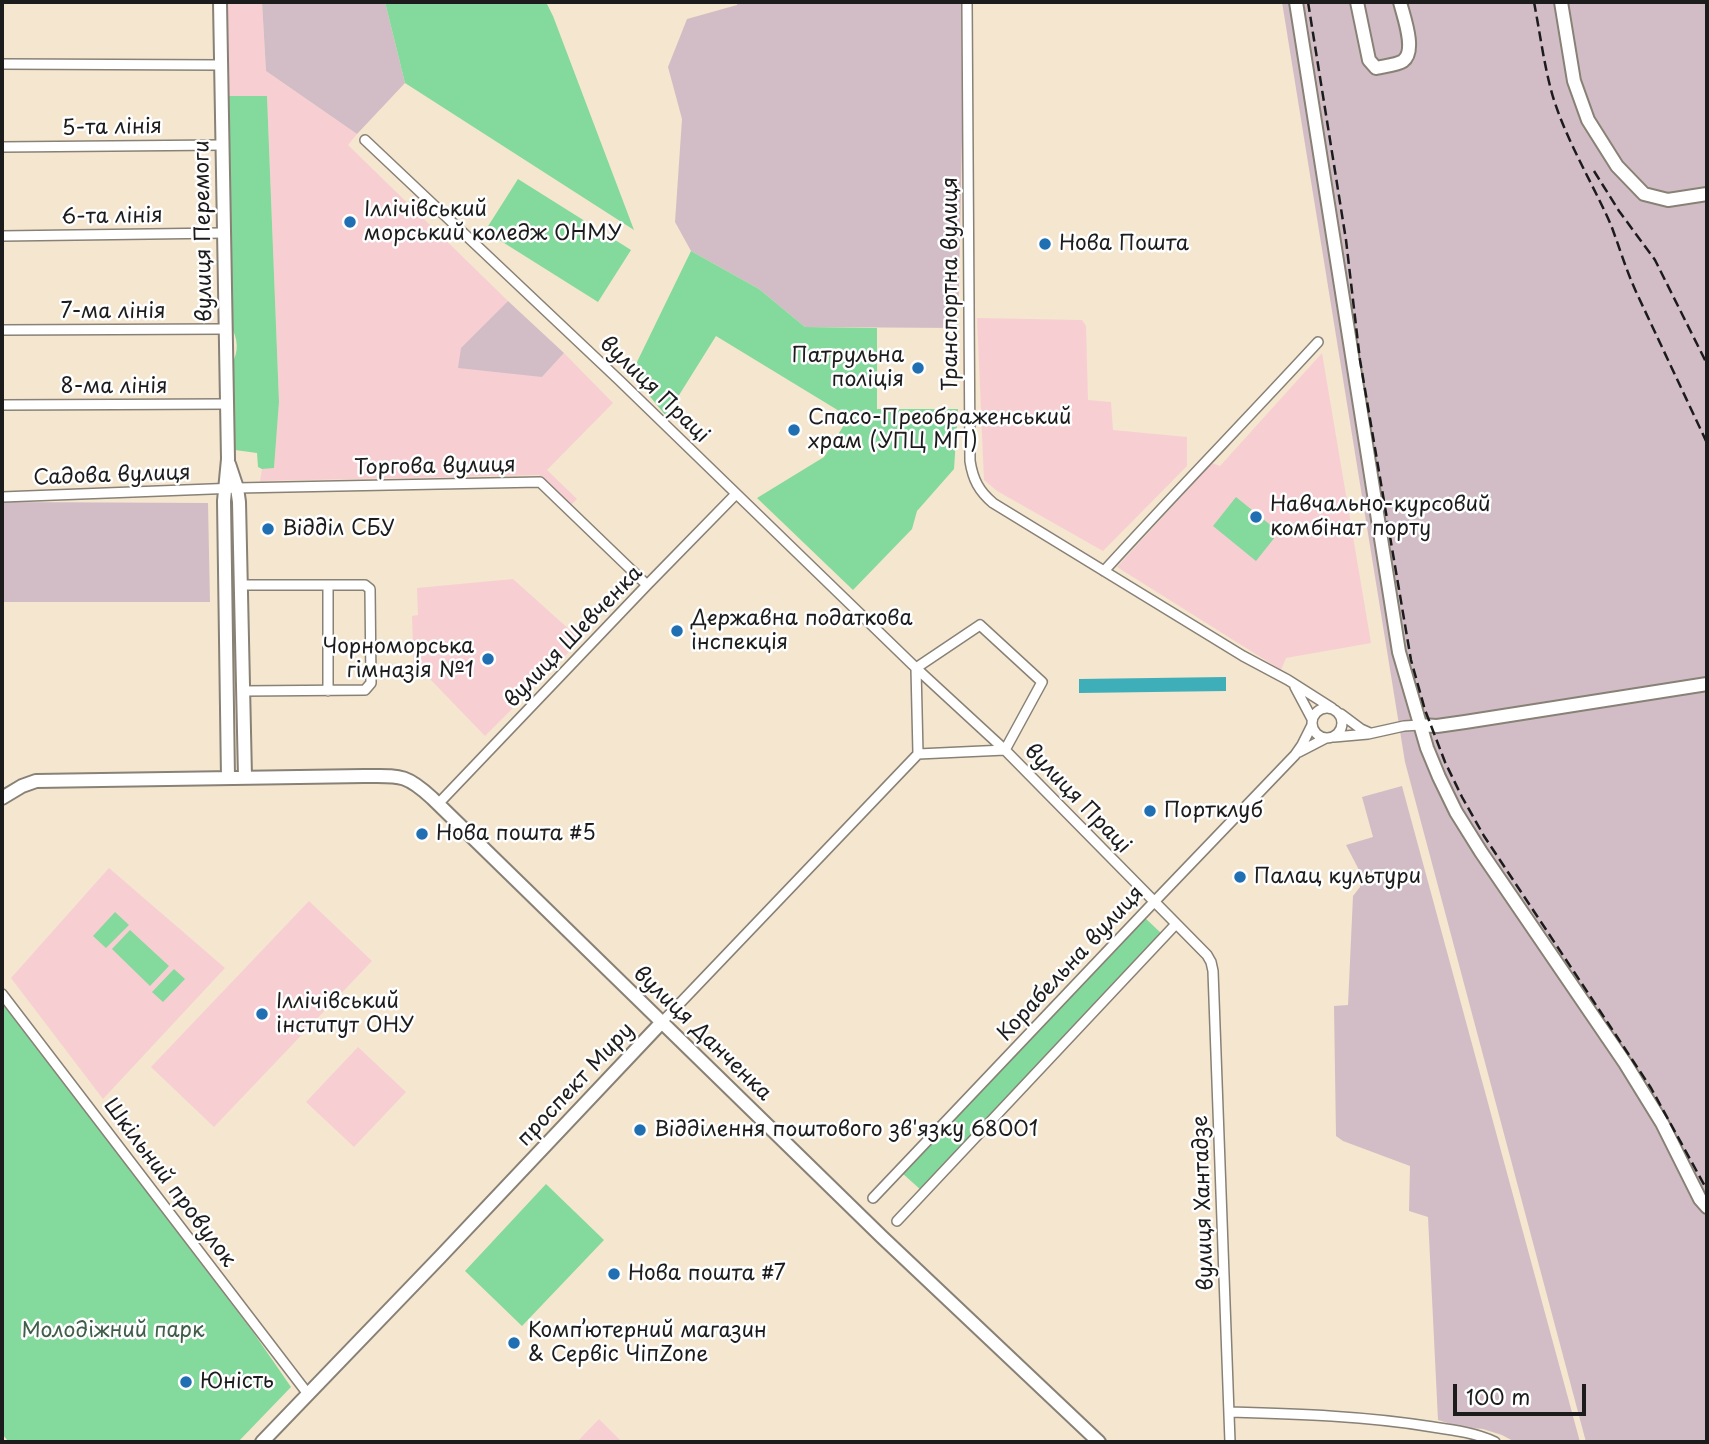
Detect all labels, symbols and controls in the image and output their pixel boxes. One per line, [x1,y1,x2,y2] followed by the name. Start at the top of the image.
[62,115,162,141] street label: 5-та лінія
[190,140,218,322] street label: вулиця Перемоги
[938,177,964,391] street label: Транспортна вулиця
[364,197,621,247] place label: Іллічівський морський коледж ОНМУ
[61,204,163,230] street label: 6-та лінія
[342,214,358,230] marker: Іллічівський морський коледж ОНМУ
[1059,231,1189,257] place label: Нова Пошта
[1037,236,1053,252] marker: Нова Пошта
[61,299,165,325] street label: 7-ма лінія
[594,331,714,449] street label: вулиця Праці
[792,343,904,393] place label: Патрульна поліція
[910,360,926,376] marker: Патрульна поліція
[60,374,168,400] street label: 8-ма лінія
[808,405,1071,455] place label: Спасо-Преображенський храм (УПЦ МП)
[786,422,802,438] marker: Спасо-Преображенський храм (УПЦ МП)
[354,453,516,481] street label: Торгова вулиця
[33,461,191,491] street label: Садова вулиця
[1270,492,1491,542] place label: Навчально-курсовий комбінат порту
[1248,509,1264,525] marker: Навчально-курсовий комбінат порту
[282,516,395,542] place label: Відділ СБУ
[260,521,276,537] marker: Відділ СБУ
[500,561,648,713] street label: вулиця Шевченка
[691,606,913,656] place label: Державна податкова інспекція
[669,623,685,639] marker: Державна податкова інспекція
[322,634,474,684] place label: Чорноморська гімназія №1
[480,651,496,667] marker: Чорноморська гімназія №1
[1018,739,1136,859] street label: вулиця Праці
[1164,798,1263,824] place label: Портклуб
[1142,803,1158,819] marker: Портклуб
[436,821,596,847] place label: Нова пошта #5
[414,826,430,842] marker: Нова пошта #5
[1254,864,1421,890] place label: Палац культури
[1232,869,1248,885] marker: Палац культури
[993,881,1149,1047] street label: Корабельна вулиця
[628,961,776,1107] street label: вулиця Данченка
[276,989,413,1039] place label: Іллічівський інститут ОНУ
[254,1006,270,1022] marker: Іллічівський інститут ОНУ
[512,1018,640,1152] street label: проспект Миру
[97,1094,241,1272] street label: Шкільний провулок
[1188,1115,1220,1291] street label: вулиця Хантадзе
[654,1117,1038,1143] place label: Відділення поштового зв'язку 68001
[632,1122,648,1138] marker: Відділення поштового зв'язку 68001
[628,1261,786,1287] place label: Нова пошта #7
[606,1266,622,1282] marker: Нова пошта #7
[22,1318,204,1344] park label: Молодіжний парк
[528,1318,767,1368] place label: Комп’ютерний магазин & Сервіс ЧіпZone
[506,1335,522,1351] marker: Комп’ютерний магазин & Сервіс ЧіпZone
[200,1369,274,1395] place label: Юність
[1457,1370,1590,1414] scale bar
[178,1374,194,1390] marker: Юність
[1466,1380,1530,1412] text: 100 m

